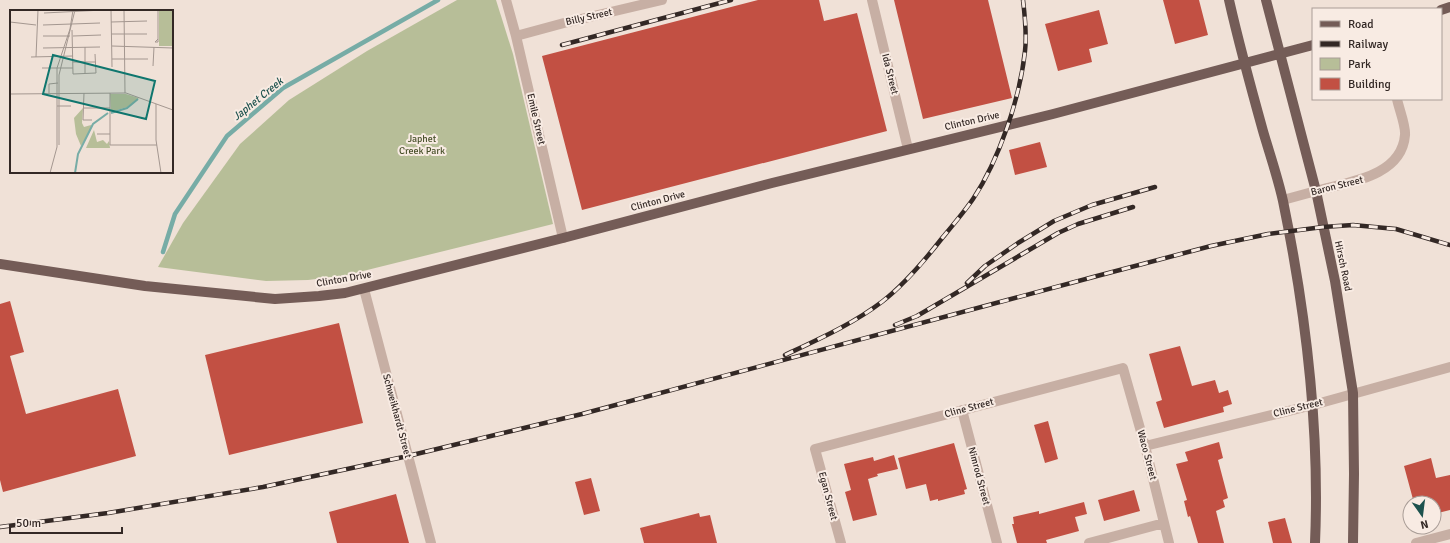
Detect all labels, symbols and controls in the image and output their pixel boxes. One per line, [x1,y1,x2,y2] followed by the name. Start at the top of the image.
[565,6,614,28] street label: Billy Street
[1312,8,1442,100] legend
[10,10,173,173] inset map
[1348,17,1374,32] text: Road
[1348,37,1388,52] text: Railway
[879,52,901,96] street label: Ida Street
[1348,57,1371,72] text: Park
[230,74,287,123] water label: Japhet Creek
[1348,77,1391,92] text: Building
[524,92,548,146] street label: Emile Street
[943,109,1001,133] street label: Clinton Drive
[399,133,445,157] park label: Japhet Creek Park
[1310,174,1365,198] street label: Baron Street
[630,188,686,214] street label: Clinton Drive
[1332,240,1354,292] street label: Hirsch Road
[316,268,372,290] street label: Clinton Drive
[380,373,414,460] street label: Schweikhardt Street
[943,396,995,420] street label: Cline Street
[1272,396,1324,420] street label: Cline Street
[1135,429,1160,482] street label: Waco Street
[965,446,993,507] street label: Nimrod Street
[816,470,840,522] street label: Egan Street
[1402,495,1442,535] north arrow
[10,509,122,535] scale bar
[16,516,41,531] text: 50 m
[1419,517,1430,531] text: N

